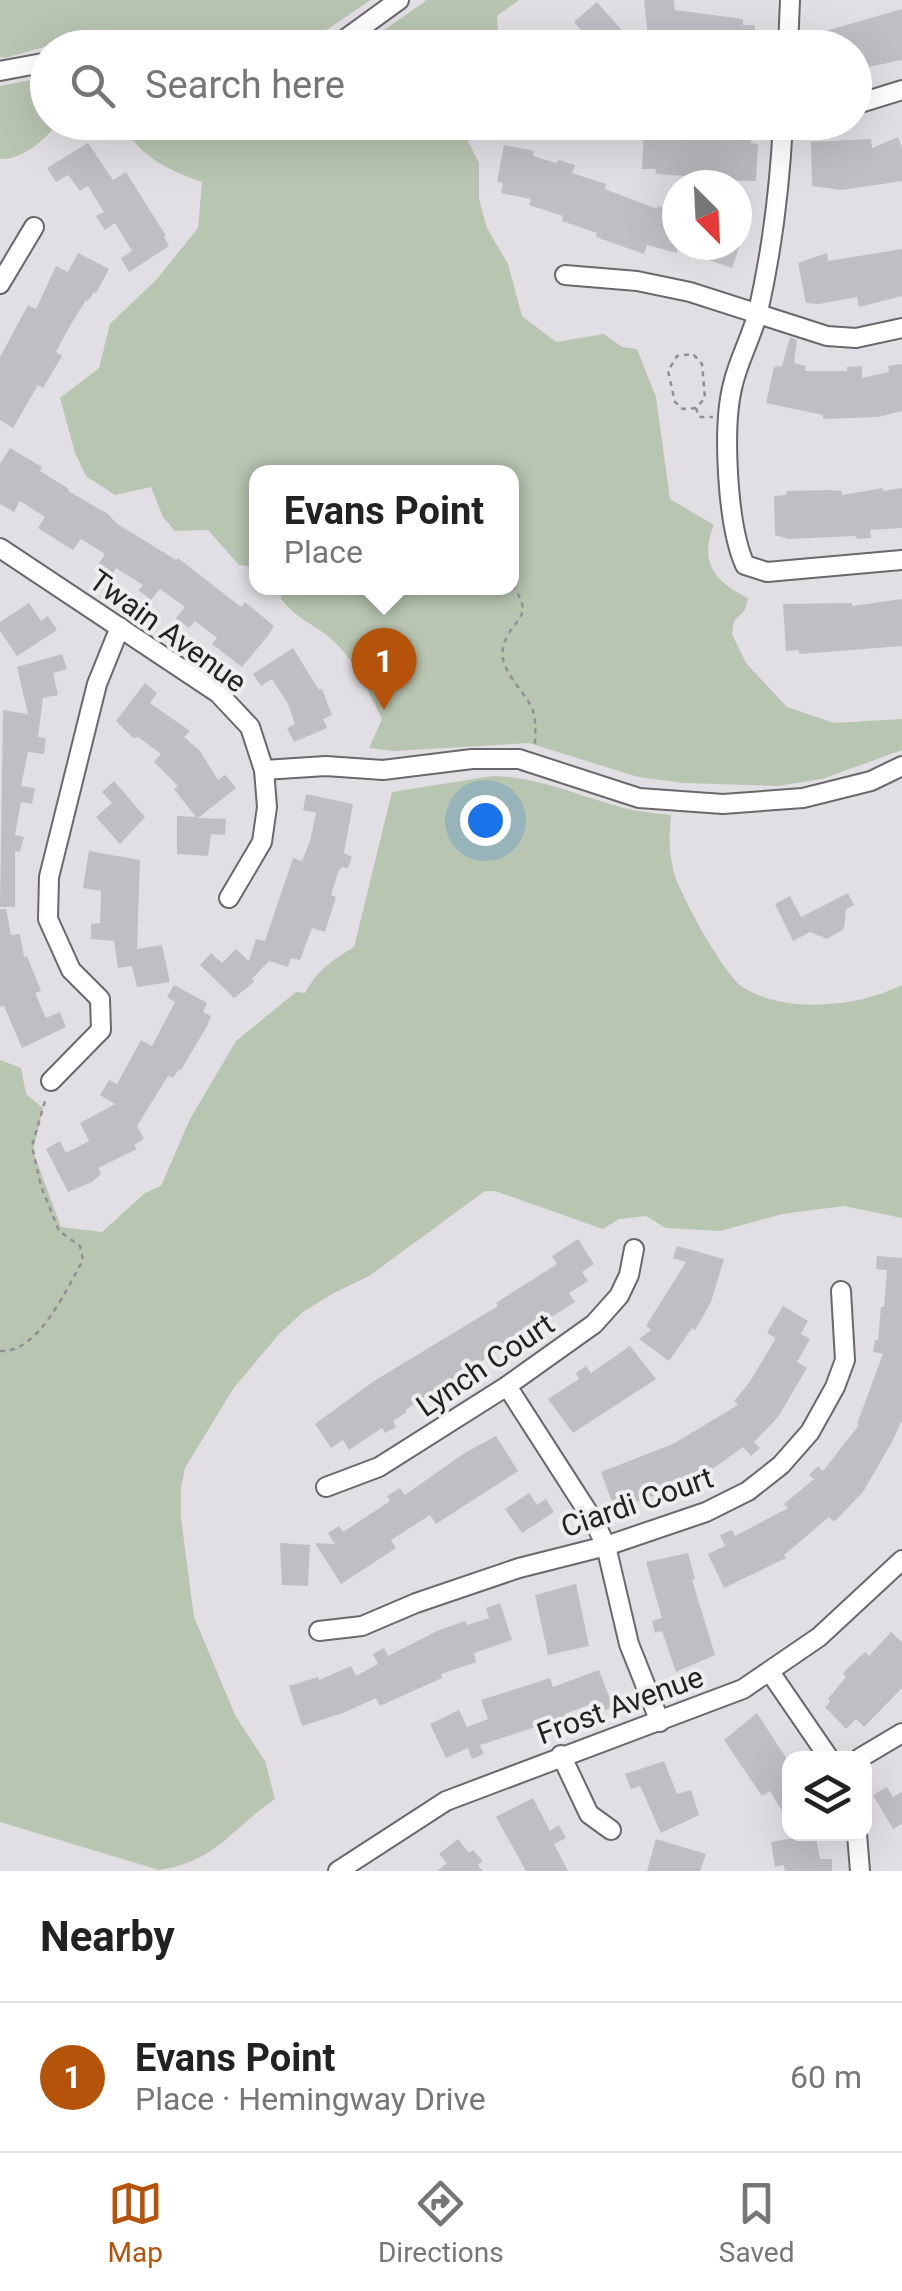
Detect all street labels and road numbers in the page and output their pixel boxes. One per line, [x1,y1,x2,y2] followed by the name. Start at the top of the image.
[83,562,253,700] street label: Twain Avenue
[409,1306,561,1424] street label: Lynch Court
[556,1460,718,1544] street label: Ciardi Court
[532,1659,708,1751] street label: Frost Avenue

